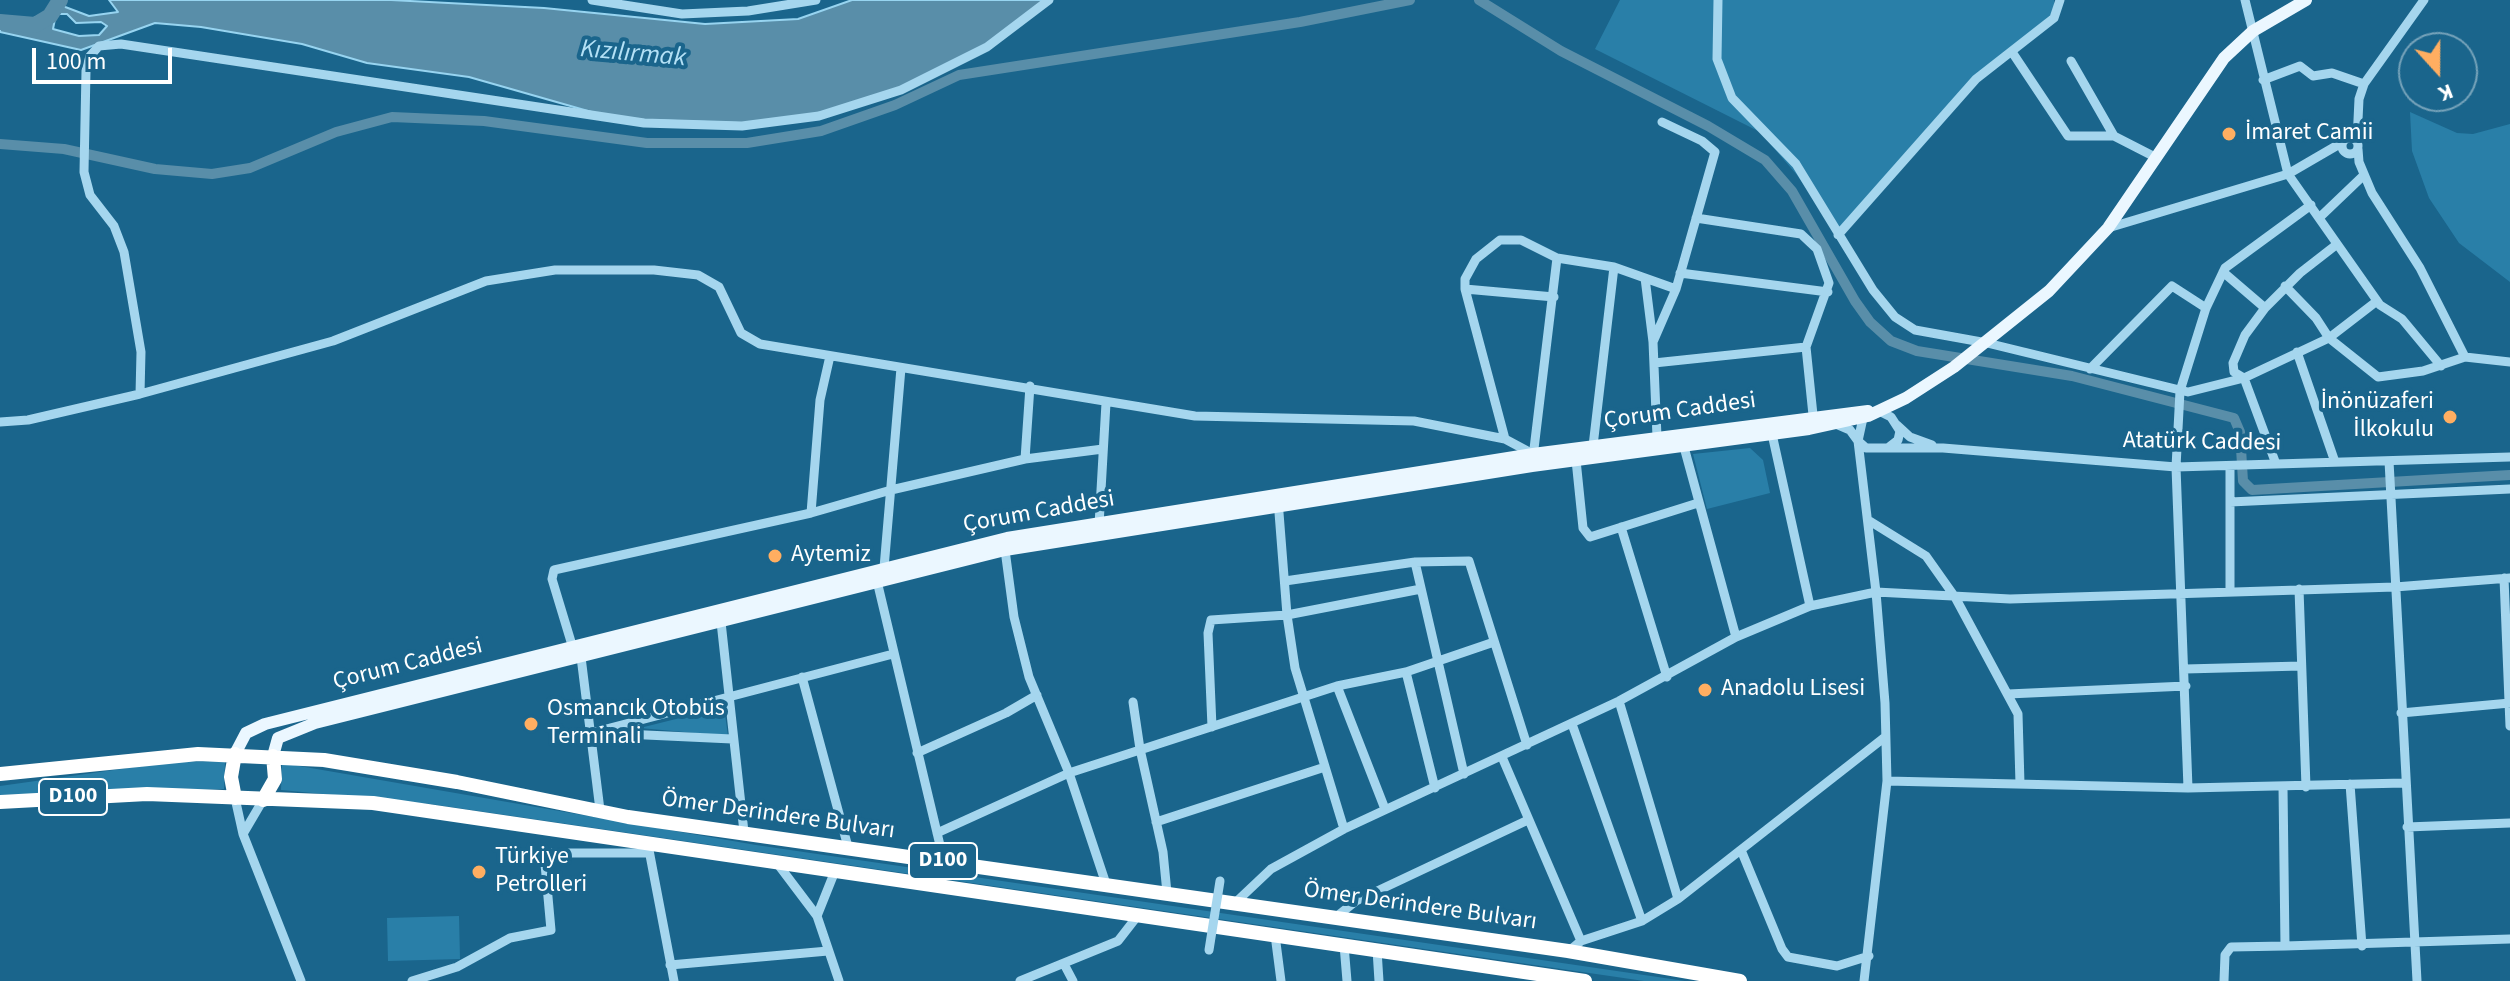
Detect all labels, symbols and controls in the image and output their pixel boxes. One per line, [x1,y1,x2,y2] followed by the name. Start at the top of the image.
[36,32,176,82] scale bar
[2398,32,2478,112] north arrow
[579,35,687,75] water label: Kızılırmak
[46,44,106,79] text: 100 m
[2434,75,2458,110] text: K
[2245,120,2373,148] place label: İmaret Camii
[2220,125,2238,143] marker: İmaret Camii
[1602,387,1758,437] street label: Çorum Caddesi
[2321,389,2434,445] place label: İnönüzaferi İlkokulu
[2441,408,2459,426] marker: İnönüzaferi İlkokulu
[2122,427,2282,459] street label: Atatürk Caddesi
[961,486,1117,540] street label: Çorum Caddesi
[791,542,871,570] place label: Aytemiz
[766,547,784,565] marker: Aytemiz
[330,633,486,697] street label: Çorum Caddesi
[1721,676,1865,704] place label: Anadolu Lisesi
[1696,681,1714,699] marker: Anadolu Lisesi
[547,696,725,752] place label: Osmancık Otobüs Terminali
[522,715,540,733] marker: Osmancık Otobüs Terminali
[39,779,107,815] road number: D100
[660,785,896,847] street label: Ömer Derindere Bulvarı
[909,843,977,879] road number: D100
[495,844,587,900] place label: Türkiye Petrolleri
[470,863,488,881] marker: Türkiye Petrolleri
[1302,876,1538,938] street label: Ömer Derindere Bulvarı

